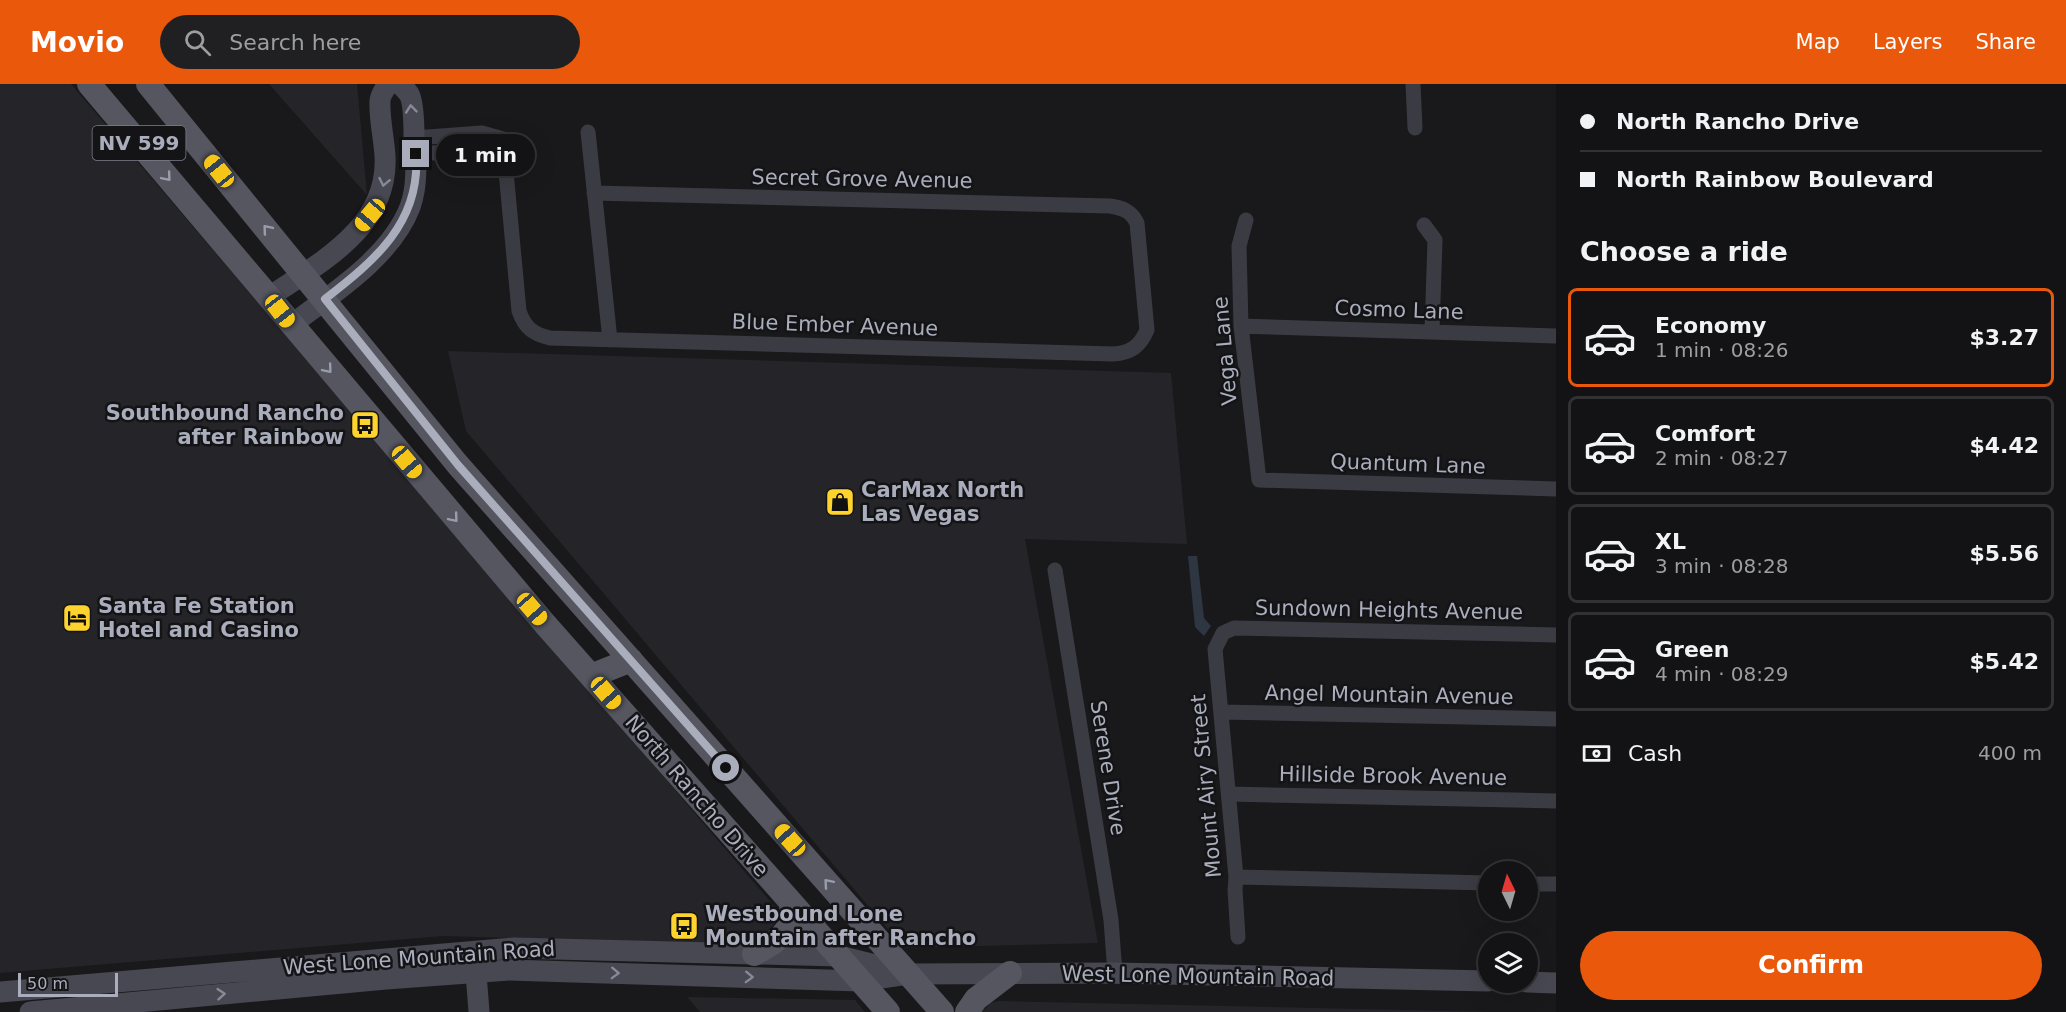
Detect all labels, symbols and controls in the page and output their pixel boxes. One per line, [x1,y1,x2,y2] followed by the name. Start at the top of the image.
[160,15,580,69] search box
[30,26,124,59] text: Movio
[181,26,214,59] icon: search
[229,30,361,55] text: Search here
[1796,30,1840,54] text: Map
[1873,30,1942,54] text: Layers
[1975,30,2036,54] text: Share
[405,104,418,113] one-way arrow
[1616,109,1859,134] text: North Rancho Drive
[92,126,186,160] road number: NV 599
[437,133,536,175] callout: 1 min
[402,140,429,167] route end
[454,143,517,167] text: 1 min
[201,151,237,191] car
[751,165,973,193] street label: Secret Grove Avenue
[1616,167,1934,192] text: North Rainbow Boulevard
[160,170,171,181] one-way arrow
[378,177,391,187] one-way arrow
[352,195,388,235] car
[263,225,274,236] one-way arrow
[1580,236,1788,267] text: Choose a ride
[262,291,298,331] car
[1208,295,1242,407] street label: Vega Lane
[1334,296,1464,324] street label: Cosmo Lane
[731,309,939,341] street label: Blue Ember Avenue
[1583,311,1637,365] icon: car
[1655,313,1766,338] text: Economy
[1969,325,2039,350] text: $3.27
[1655,338,1789,362] text: 1 min · 08:26
[321,362,332,373] one-way arrow
[106,401,344,449] place label: Southbound Rancho after Rainbow
[349,409,381,441] bus stop icon: Southbound Rancho after Rainbow
[1583,419,1637,473] icon: car
[1655,421,1755,446] text: Comfort
[1969,433,2039,458] text: $4.42
[389,442,425,482] car
[1655,446,1789,470] text: 2 min · 08:27
[1330,449,1486,479] street label: Quantum Lane
[861,478,1024,526] place label: CarMax North Las Vegas
[824,486,856,518] shop icon: CarMax North Las Vegas
[447,511,458,522] one-way arrow
[1583,527,1637,581] icon: car
[1655,529,1686,554] text: XL
[1969,541,2039,566] text: $5.56
[1655,554,1789,578] text: 3 min · 08:28
[513,590,551,628] car
[98,594,299,642] place label: Santa Fe Station Hotel and Casino
[1255,596,1523,624] street label: Sundown Heights Avenue
[61,602,93,634] hotel icon: Santa Fe Station Hotel and Casino
[1583,635,1637,689] icon: car
[1655,637,1729,662] text: Green
[1969,649,2039,674] text: $5.42
[1655,662,1789,686] text: 4 min · 08:29
[587,674,625,712] car
[1264,681,1514,709] street label: Angel Mountain Avenue
[1186,693,1226,879] street label: Mount Airy Street
[1085,699,1131,837] street label: Serene Drive
[620,710,774,882] street label: North Rancho Drive
[1580,737,1613,770] icon: cash
[1628,741,1682,766] text: Cash
[1978,741,2042,765] text: 400 m
[712,754,739,781] route start
[1279,762,1507,790] street label: Hillside Brook Avenue
[771,821,809,859] car
[1478,861,1538,921] north arrow
[1478,861,1538,993] map controls
[824,879,835,890] one-way arrow
[705,902,976,950] place label: Westbound Lone Mountain after Rancho
[668,910,700,942] bus stop icon: Westbound Lone Mountain after Rancho
[1580,931,2042,1000] button: Confirm
[1478,933,1538,993] button: layers
[282,937,556,979] street label: West Lone Mountain Road
[1062,962,1334,990] street label: West Lone Mountain Road
[611,967,620,979] one-way arrow
[18,970,118,998] scale bar
[744,971,753,983] one-way arrow
[27,974,68,993] text: 50 m
[217,988,226,1001] one-way arrow

